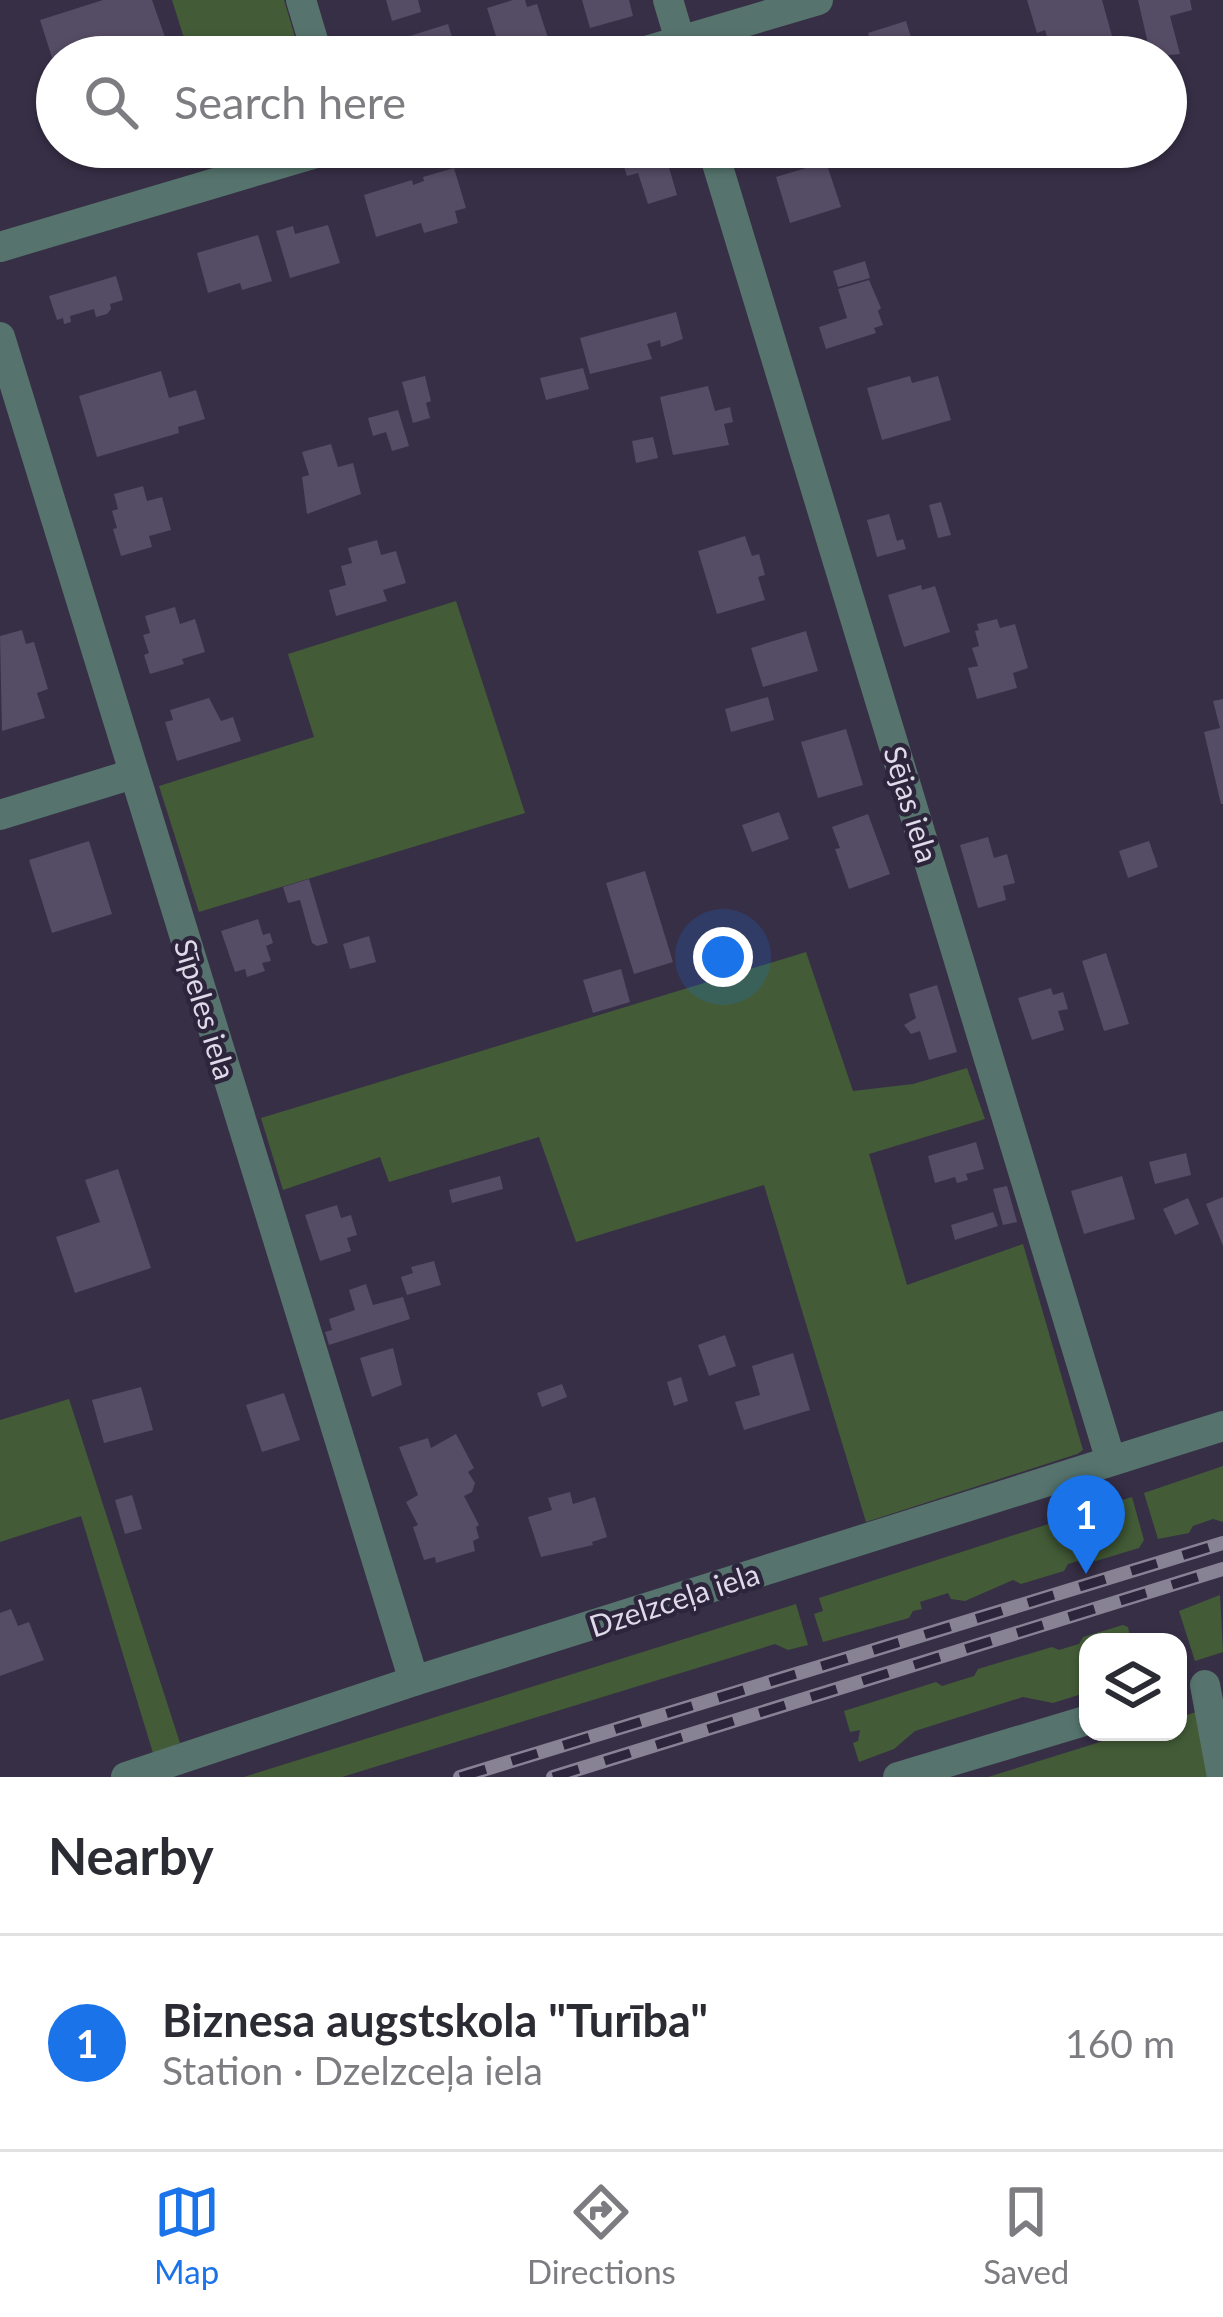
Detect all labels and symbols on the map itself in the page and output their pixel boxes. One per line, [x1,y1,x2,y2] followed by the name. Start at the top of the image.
[877,741,947,867] street label: Sējas iela
[693,927,753,987] your location
[168,935,244,1083] street label: Sīpeles iela
[1047,1475,1125,1574] pin: 1
[584,1555,764,1643] street label: Dzelzceļa iela

